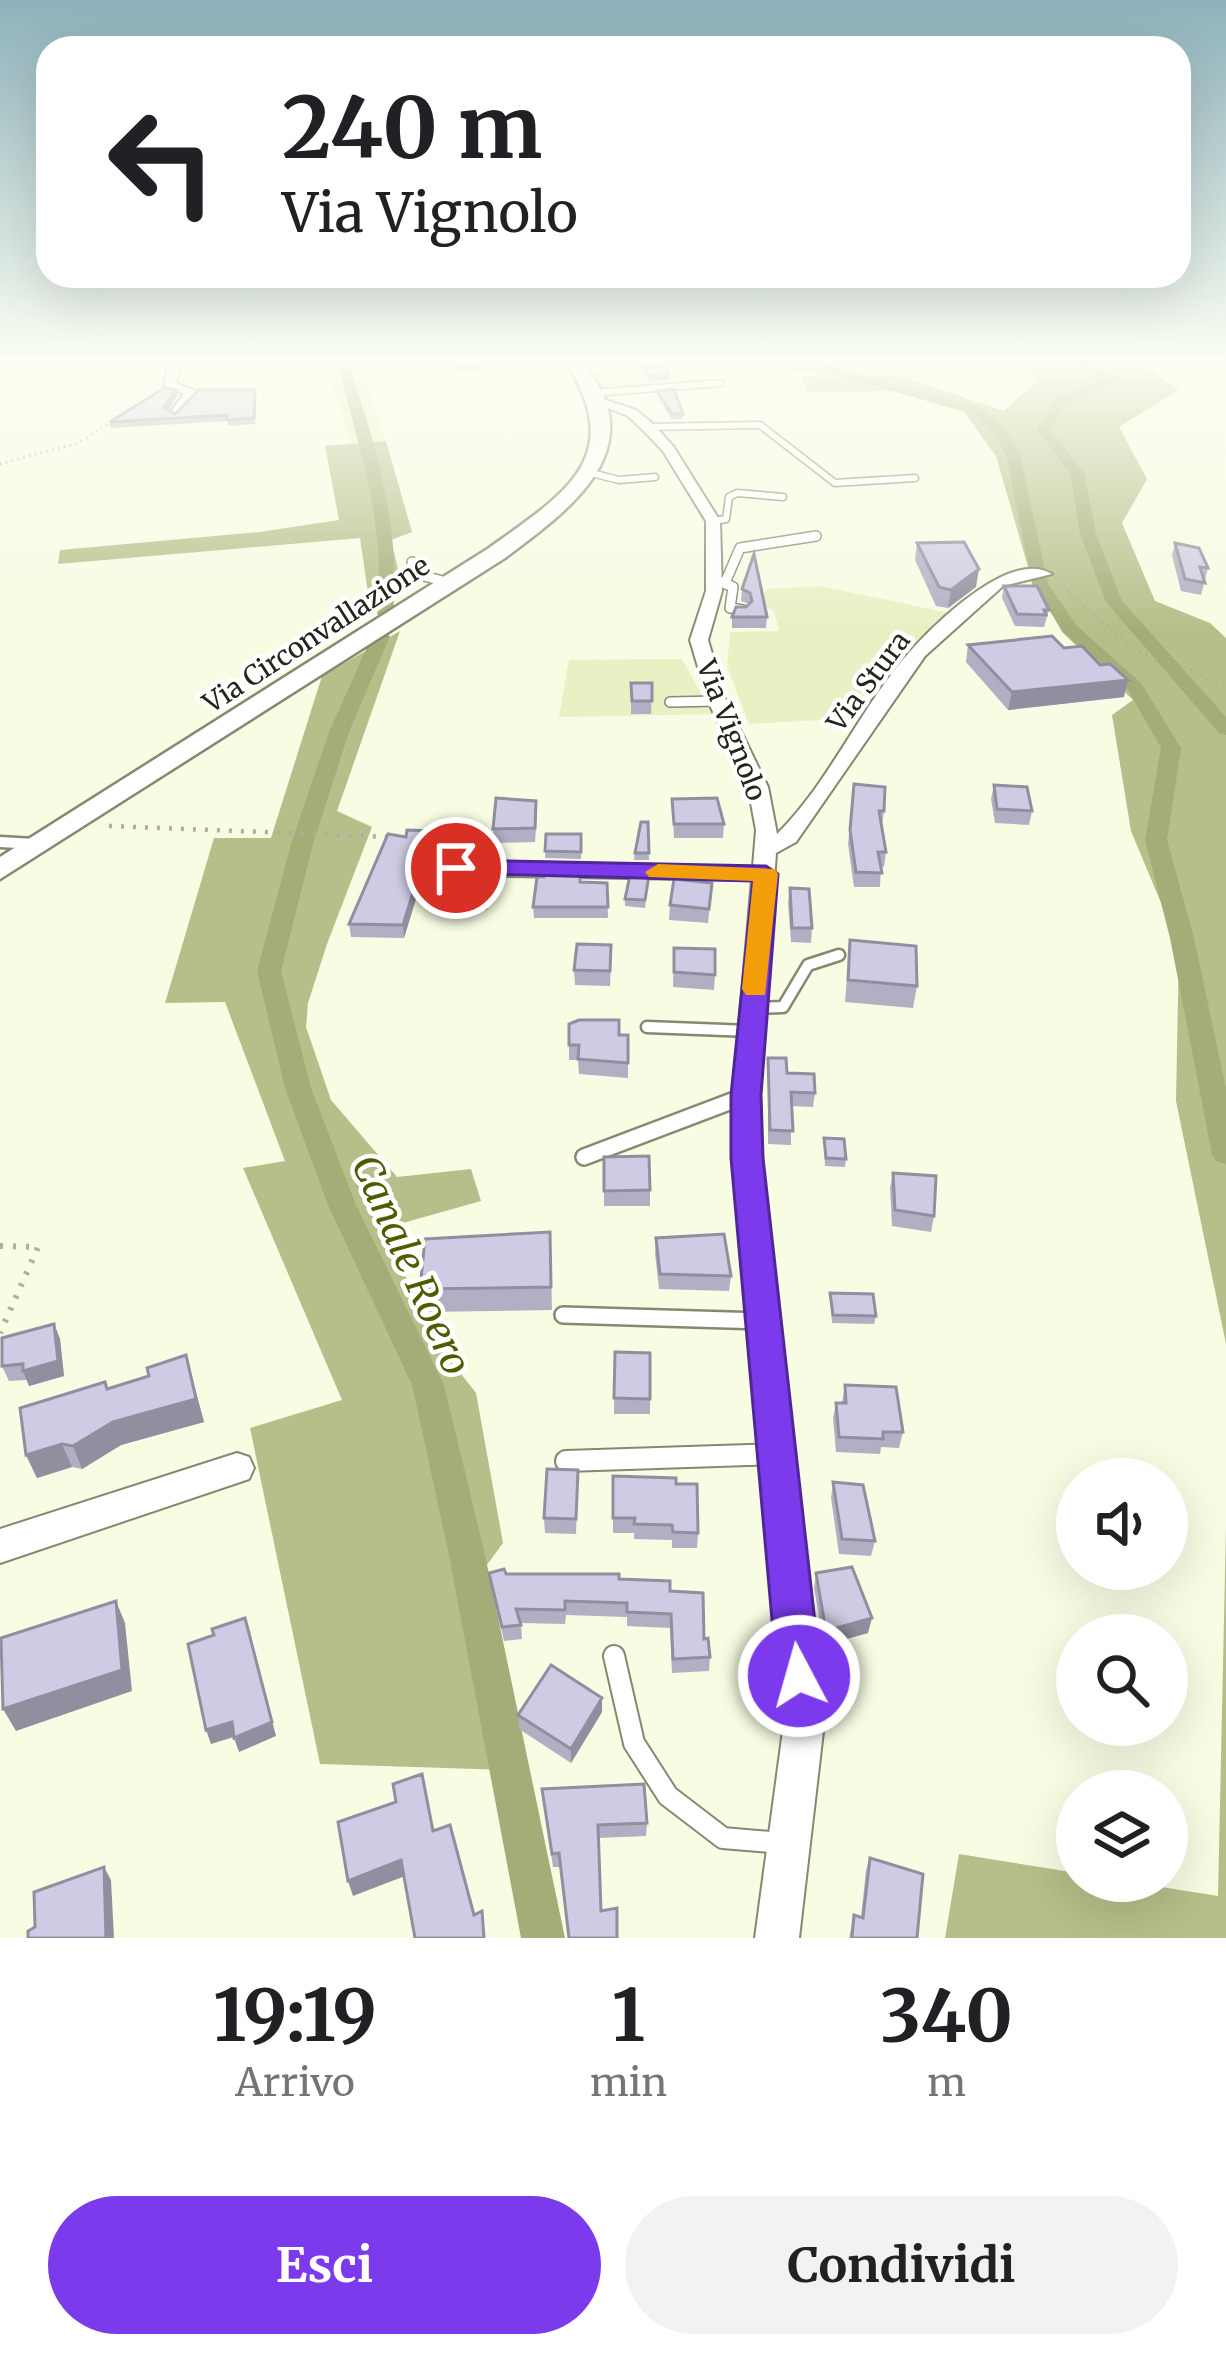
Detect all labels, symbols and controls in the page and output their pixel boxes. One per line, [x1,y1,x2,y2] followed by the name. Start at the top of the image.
[282,75,542,181] text: 240 m
[84,84,240,240] icon: left
[282,179,578,247] text: Via Vignolo
[195,548,436,721] street label: Via Circonvallazione
[819,624,917,739] street label: Via Stura
[688,654,774,805] street label: Via Vignolo
[405,817,507,919] pin
[423,835,489,901] icon: arrive
[341,1147,481,1383] water label: Canale Roero
[1056,1458,1188,1902] map controls
[1056,1458,1188,1590] button: sound
[736,1613,862,1739] position arrow
[1056,1614,1188,1746] button: search
[1056,1770,1188,1902] button: layers
[213,1970,377,2061] text: 19:19
[612,1970,645,2061] text: 1
[880,1970,1013,2061] text: 340
[235,2058,355,2107] text: Arrivo
[590,2058,667,2107] text: min
[927,2058,966,2107] text: m
[48,2196,601,2334] button: Esci
[625,2196,1178,2334] button: Condividi

